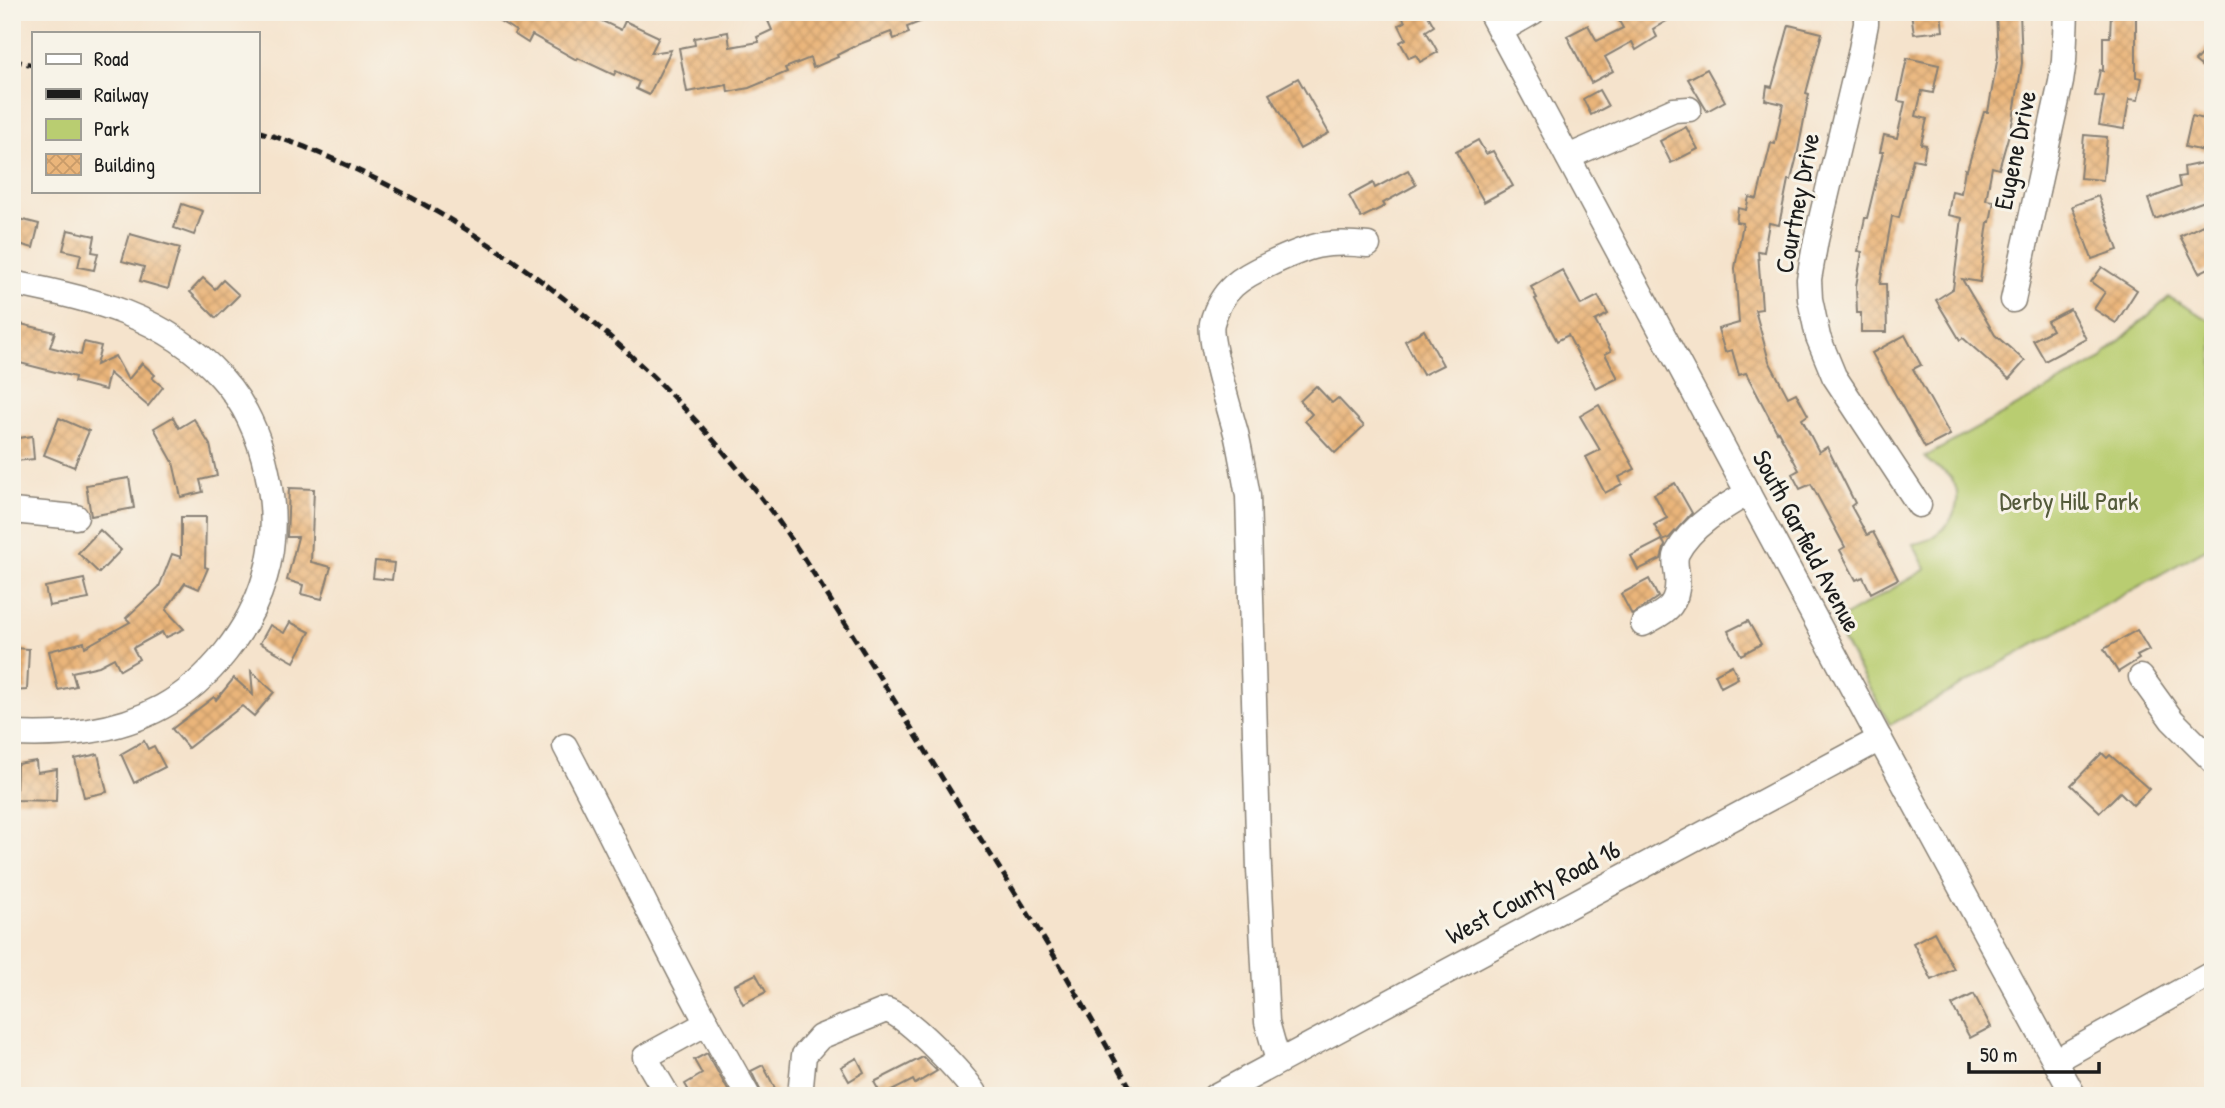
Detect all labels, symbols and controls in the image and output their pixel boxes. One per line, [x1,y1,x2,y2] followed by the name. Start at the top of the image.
[32,32,259,192] legend
[94,44,128,73] text: Road
[94,80,149,109] text: Railway
[1985,87,2044,213] street label: Eugene Drive
[94,114,129,143] text: Park
[1766,130,1827,276] street label: Courtney Drive
[94,150,155,179] text: Building
[1745,444,1870,638] street label: South Garfield Avenue
[1999,483,2139,518] park label: Derby Hill Park
[1440,831,1626,952] street label: West County Road 16
[1969,1031,2099,1075] scale bar
[1980,1040,2017,1069] text: 50 m

